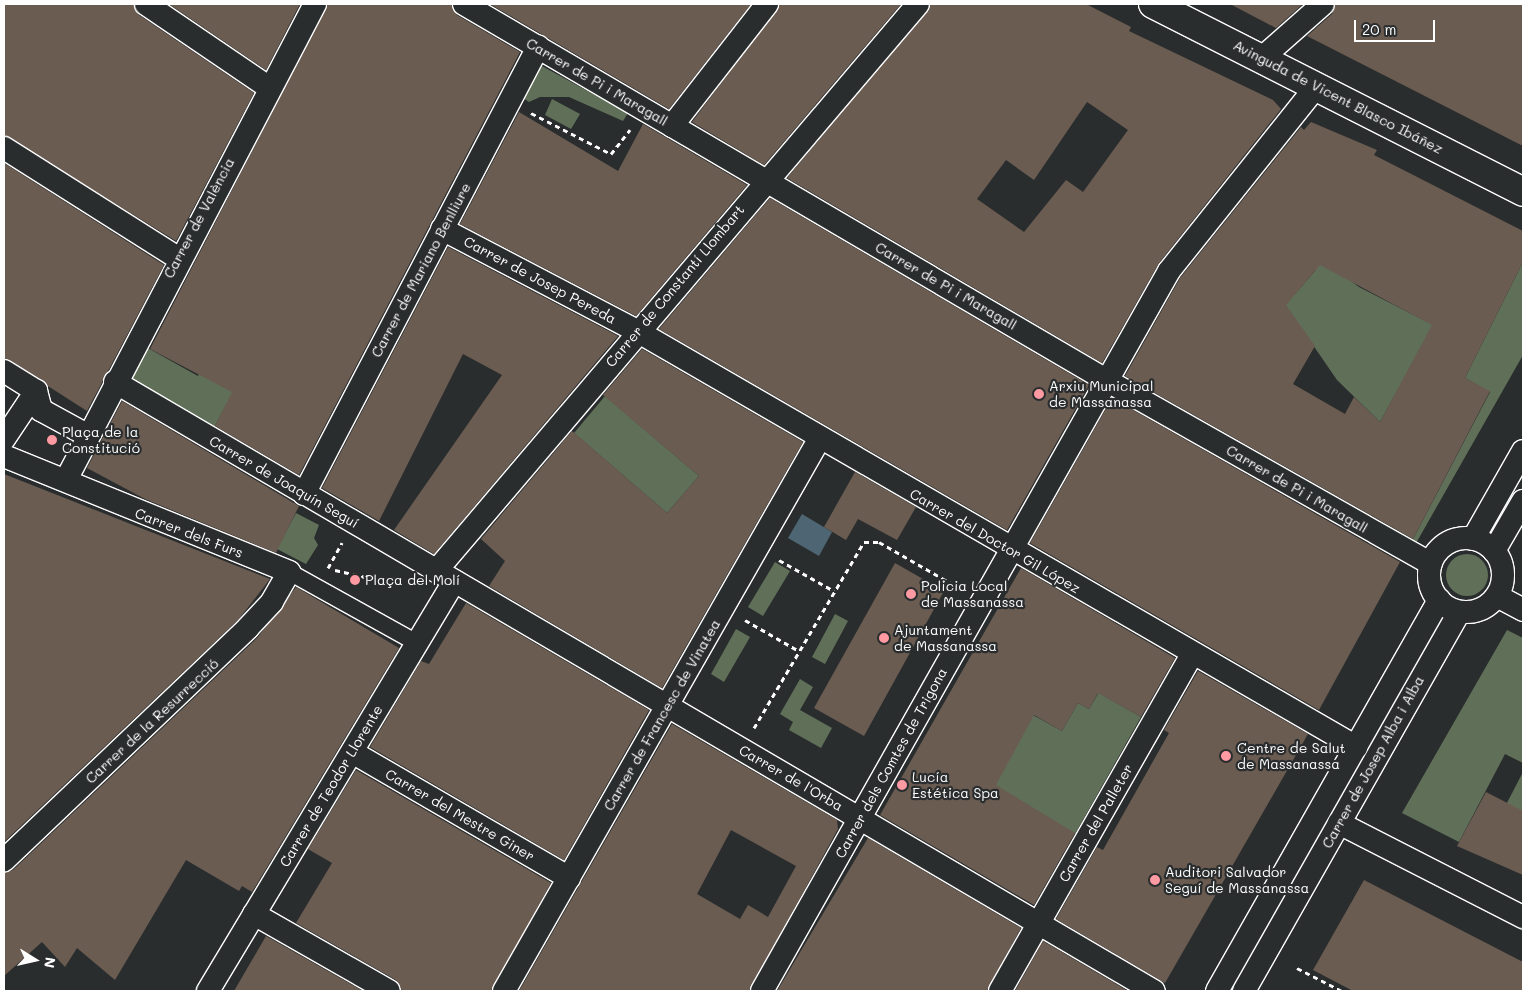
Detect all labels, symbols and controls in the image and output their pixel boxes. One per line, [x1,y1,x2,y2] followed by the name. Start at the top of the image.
[1357,10,1438,42] scale bar
[1362,19,1396,39] text: 20 m
[523,35,671,129] street label: Carrer de Pi i Maragall
[1230,37,1446,157] street label: Avinguda de Vicent Blasco Ibáñez
[160,155,238,281] street label: Carrer de València
[368,180,474,360] street label: Carrer de Mariano Benlliure
[602,201,748,371] street label: Carrer de Constantí Llombart
[461,233,619,327] street label: Carrer de Josep Pereda
[872,239,1020,333] street label: Carrer de Pi i Maragall
[1049,378,1154,411] place label: Arxiu Municipal de Massanassa
[1033,388,1045,400] marker: Arxiu Municipal de Massanassa
[62,424,140,457] place label: Plaça de la Constitució
[206,432,362,532] street label: Carrer de Joaquín Seguí
[46,434,58,446] marker: Plaça de la Constitució
[1223,442,1371,536] street label: Carrer de Pi i Maragall
[907,485,1083,597] street label: Carrer del Doctor Gil López
[132,505,246,561] street label: Carrer dels Furs
[365,572,460,588] place label: Plaça del Molí
[349,574,361,586] marker: Plaça del Molí
[921,578,1024,610] place label: Policia Local de Massanassa
[905,588,917,600] marker: Policia Local de Massanassa
[600,616,724,814] street label: Carrer de Francesc de Vinatea
[894,622,997,654] place label: Ajuntament de Massanassa
[878,632,890,644] marker: Ajuntament de Massanassa
[82,655,222,787] street label: Carrer de la Resurrecció
[832,665,950,861] street label: Carrer dels Comtes de Trigona
[1319,673,1427,851] street label: Carrer de Josep Alba i Alba
[276,702,386,870] street label: Carrer de Teodor Llorente
[1237,740,1346,772] place label: Centre de Salut de Massanassa
[736,741,846,815] street label: Carrer de l'Orba
[1219,749,1233,763] marker: Centre de Salut de Massanassa
[1055,761,1137,885] street label: Carrer del Palleter
[382,765,538,865] street label: Carrer del Mestre Giner
[912,769,999,802] place label: Lucía Estética Spa
[896,779,908,791] marker: Lucía Estética Spa
[1165,864,1309,896] place label: Auditori Salvador Seguí de Massanassa
[1149,874,1161,886] marker: Auditori Salvador Seguí de Massanassa
[10,935,60,985] north arrow
[40,956,61,970] text: N

